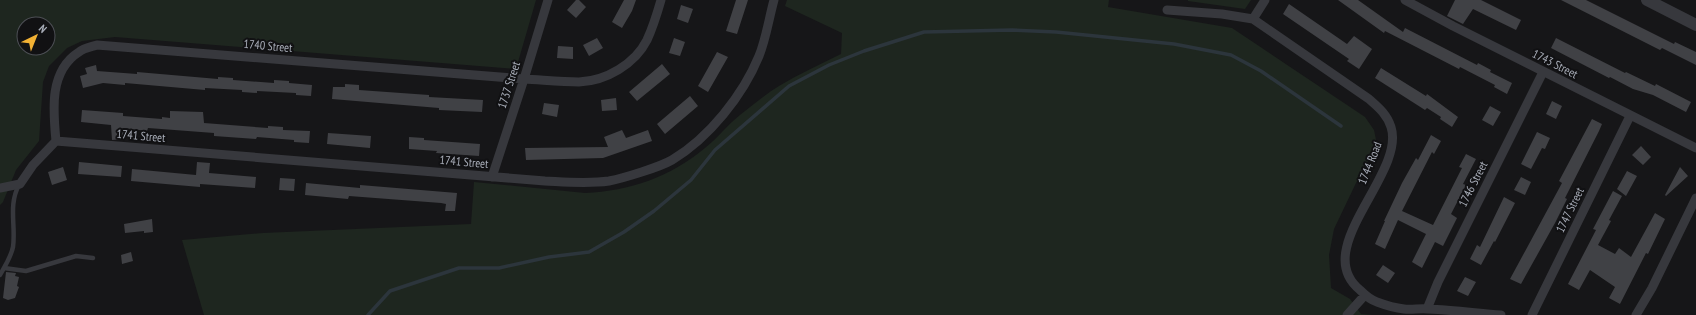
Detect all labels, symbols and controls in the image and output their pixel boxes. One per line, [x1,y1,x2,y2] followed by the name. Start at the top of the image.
[16,16,56,56] north arrow
[36,22,50,36] text: N
[243,36,294,55] street label: 1740 Street
[1530,46,1581,82] street label: 1743 Street
[494,59,523,110] street label: 1737 Street
[116,126,167,145] street label: 1741 Street
[1354,139,1385,186] street label: 1744 Road
[439,152,490,171] street label: 1741 Street
[1455,158,1491,209] street label: 1746 Street
[1552,184,1587,235] street label: 1747 Street

